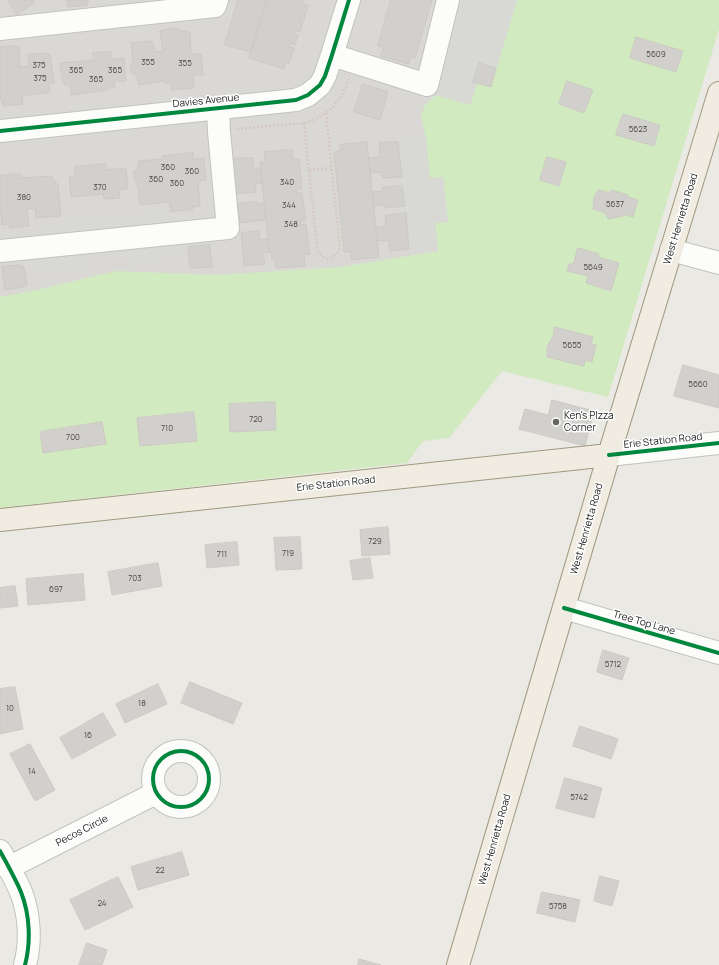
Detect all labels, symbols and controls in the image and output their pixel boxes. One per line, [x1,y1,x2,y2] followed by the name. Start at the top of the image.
[646,50,666,60] house number: 5609
[141,58,155,68] house number: 355
[178,59,192,69] house number: 355
[32,61,46,71] house number: 375
[69,66,83,76] house number: 365
[108,66,122,76] house number: 365
[33,74,47,84] house number: 375
[89,75,103,85] house number: 365
[172,92,240,110] street label: Davies Avenue
[629,125,647,135] house number: 5623
[161,163,175,173] house number: 360
[185,167,199,177] house number: 360
[661,172,701,266] street label: West Henrietta Road
[149,175,163,185] house number: 360
[280,178,294,188] house number: 340
[170,179,184,189] house number: 360
[93,183,107,193] house number: 370
[17,193,31,203] house number: 380
[606,200,624,210] house number: 5637
[282,201,296,211] house number: 344
[284,220,298,230] house number: 348
[583,263,603,273] house number: 5649
[563,341,581,351] house number: 5655
[688,380,708,390] house number: 5660
[564,410,614,434] place label: Ken's PIzza Corner
[249,415,263,425] house number: 720
[551,417,561,427] marker: Ken's PIzza Corner
[161,424,173,434] house number: 710
[623,431,703,451] street label: Erie Station Road
[66,433,80,443] house number: 700
[296,474,376,494] street label: Erie Station Road
[568,482,606,576] street label: West Henrietta Road
[368,537,382,547] house number: 729
[282,549,294,559] house number: 719
[217,550,227,560] house number: 711
[128,574,142,584] house number: 703
[49,585,63,595] house number: 697
[612,608,676,638] street label: Tree Top Lane
[605,660,621,670] house number: 5712
[138,699,146,709] house number: 18
[6,704,14,714] house number: 10
[84,731,92,741] house number: 16
[28,767,36,777] house number: 14
[476,793,514,887] street label: West Henrietta Road
[570,793,588,803] house number: 5742
[54,813,110,849] street label: Pecos Circle
[155,866,165,876] house number: 22
[97,899,107,909] house number: 24
[549,902,567,912] house number: 5758

